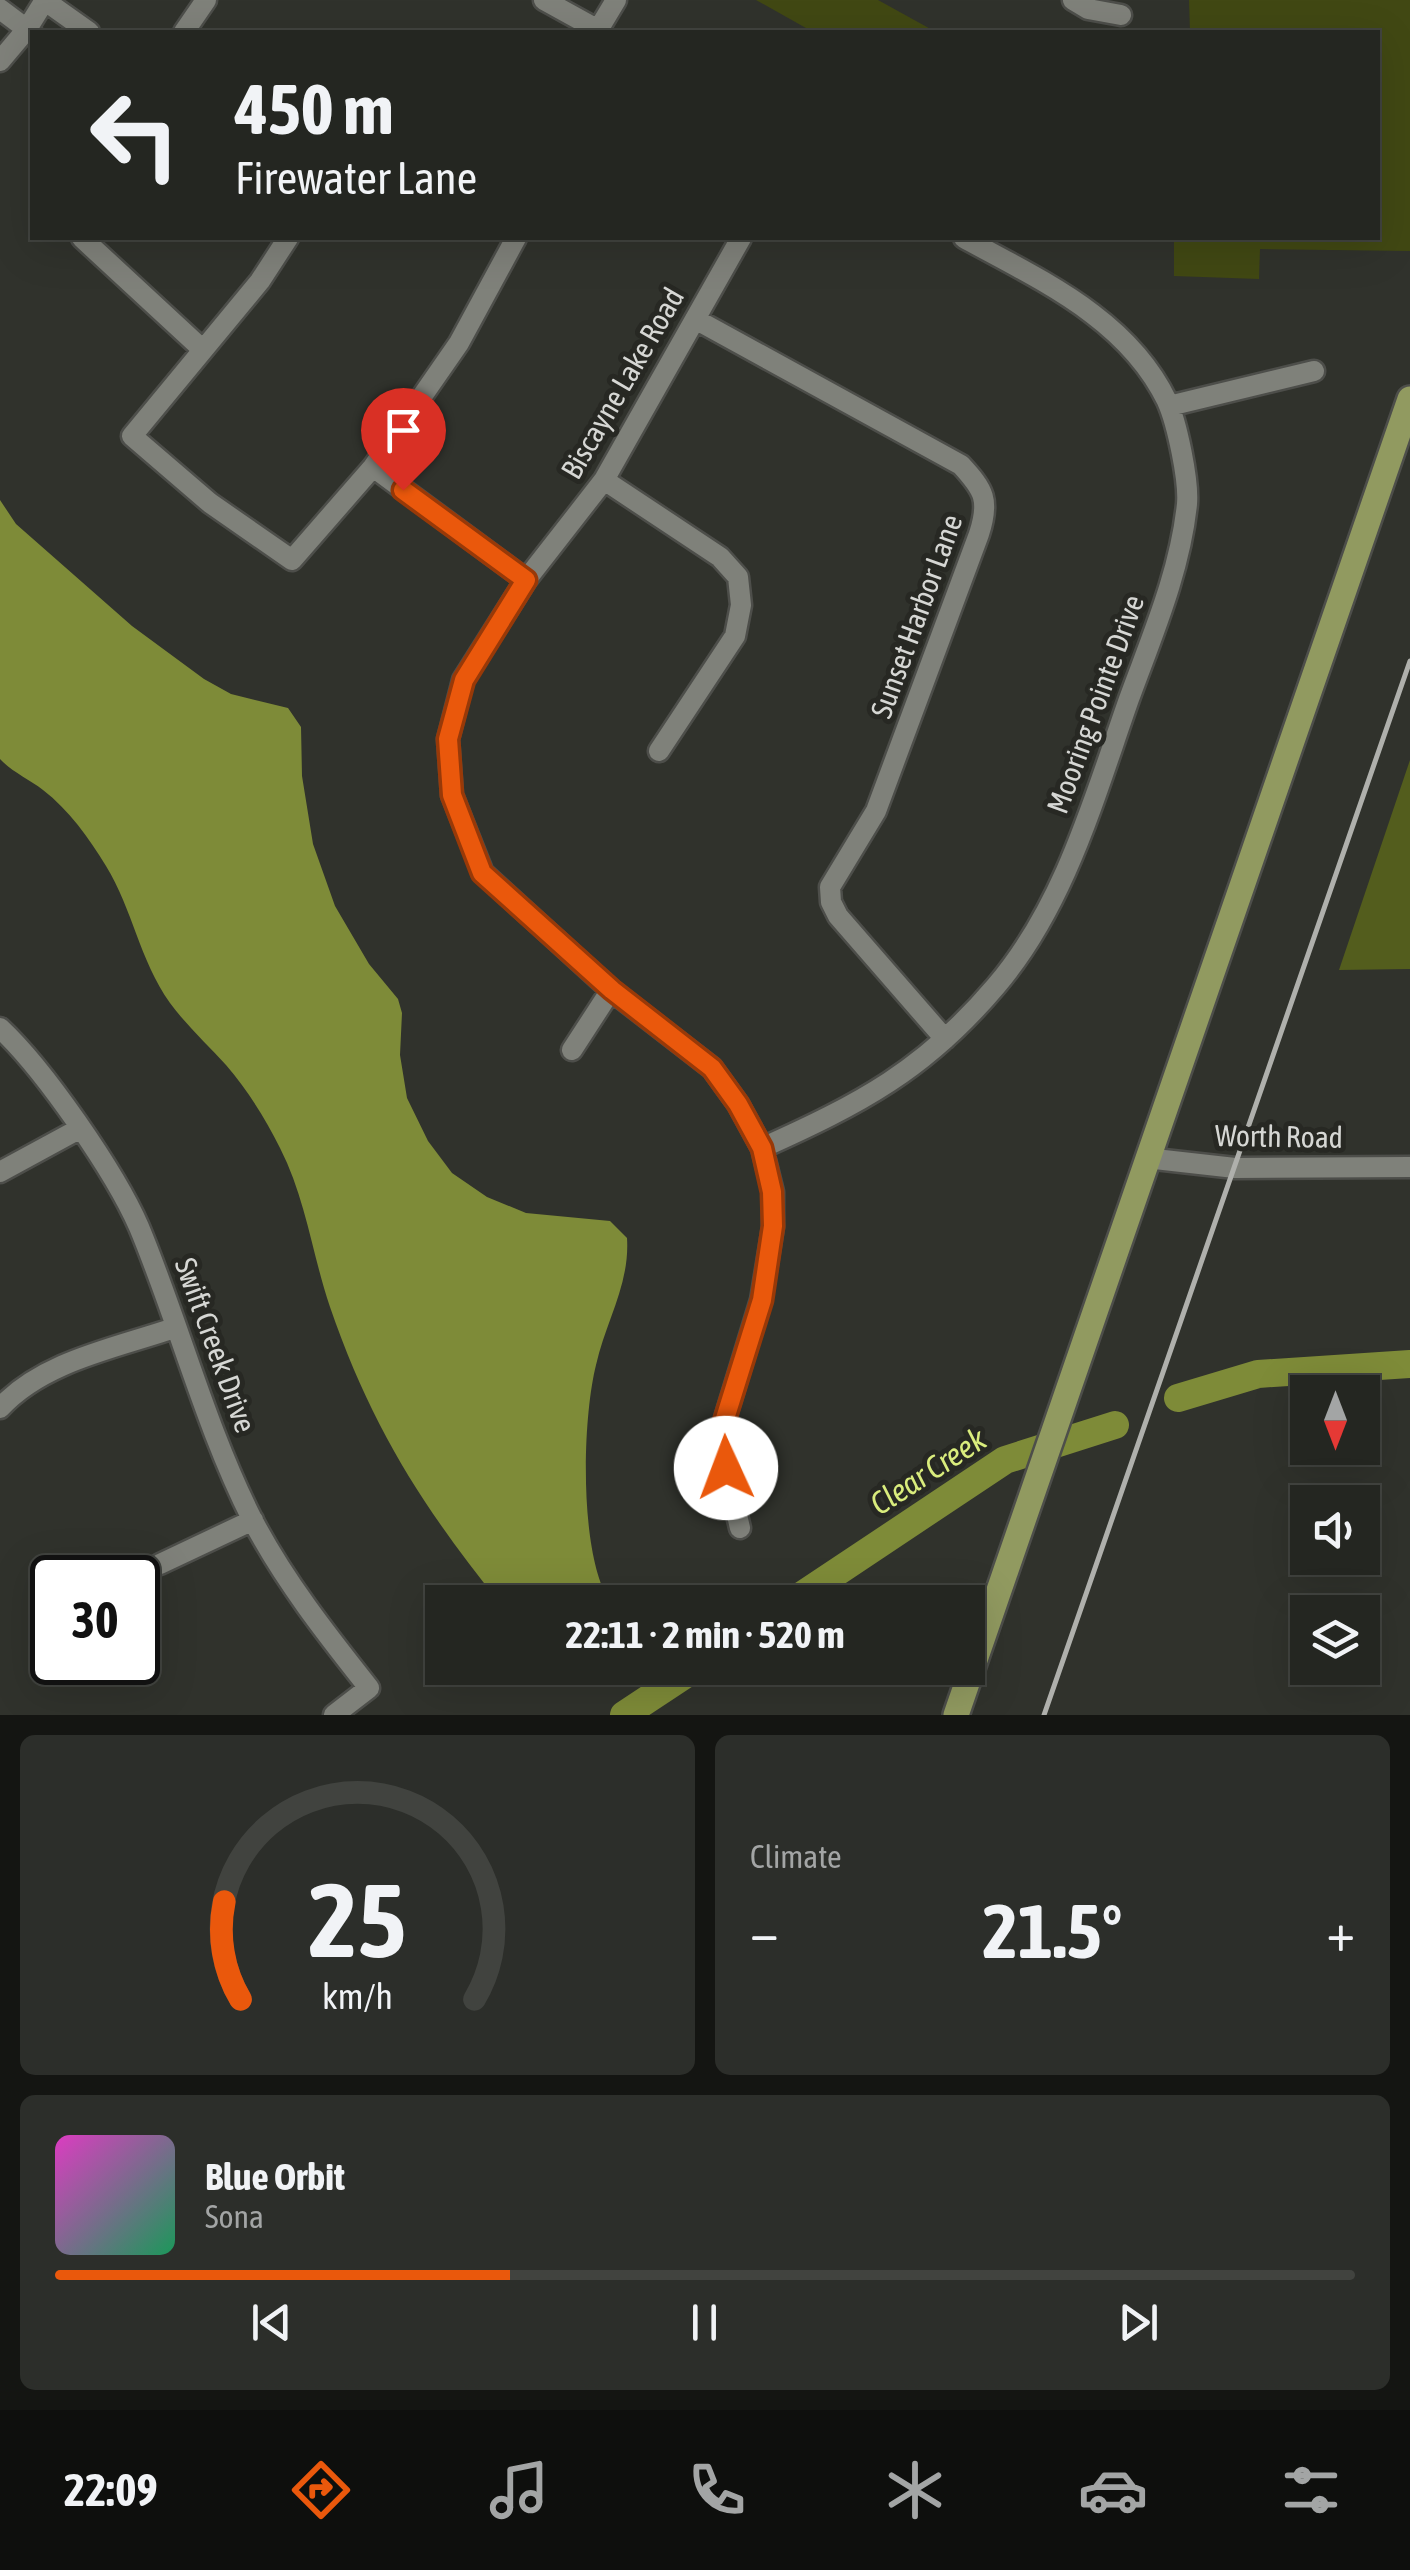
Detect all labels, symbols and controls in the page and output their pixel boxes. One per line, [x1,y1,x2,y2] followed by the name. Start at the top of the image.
[235,69,394,149] text: 450 m
[70,70,200,200] icon: left
[235,152,477,204] text: Firewater Lane
[554,282,690,484] street label: Biscayne Lake Road
[361,388,446,491] pin
[376,403,431,458] icon: arrive
[863,510,969,722] street label: Sunset Harbor Lane
[1040,590,1150,818] street label: Mooring Pointe Drive
[1215,1118,1343,1154] street label: Worth Road
[169,1253,263,1437] street label: Swift Creek Drive
[1290,1375,1380,1465] north arrow
[1290,1375,1380,1685] map controls
[674,1416,778,1520] position arrow
[863,1419,994,1522] water label: Clear Creek
[1290,1485,1380,1575] button: sound
[30,1555,160,1685] speed limit sign: 30
[1290,1595,1380,1685] button: layers
[565,1613,845,1656] text: 22:11 · 2 min · 520 m
[750,1838,842,1875] text: Climate
[309,1860,406,1979] text: 25
[983,1888,1122,1974] text: 21.5°
[750,1900,779,1963] text: −
[1326,1900,1355,1963] text: +
[322,1976,393,2017] text: km/h
[205,2155,345,2198] text: Blue Orbit
[205,2198,264,2235] text: Sona
[244,2295,299,2350] icon: previous
[677,2295,732,2350] icon: pause
[1111,2295,1166,2350] icon: next
[286,2455,356,2525] icon: directions
[484,2455,554,2525] icon: music
[682,2455,752,2525] icon: phone
[880,2455,950,2525] icon: climate
[1078,2455,1148,2525] icon: car
[1276,2455,1346,2525] icon: filters
[64,2464,158,2516] text: 22:09

